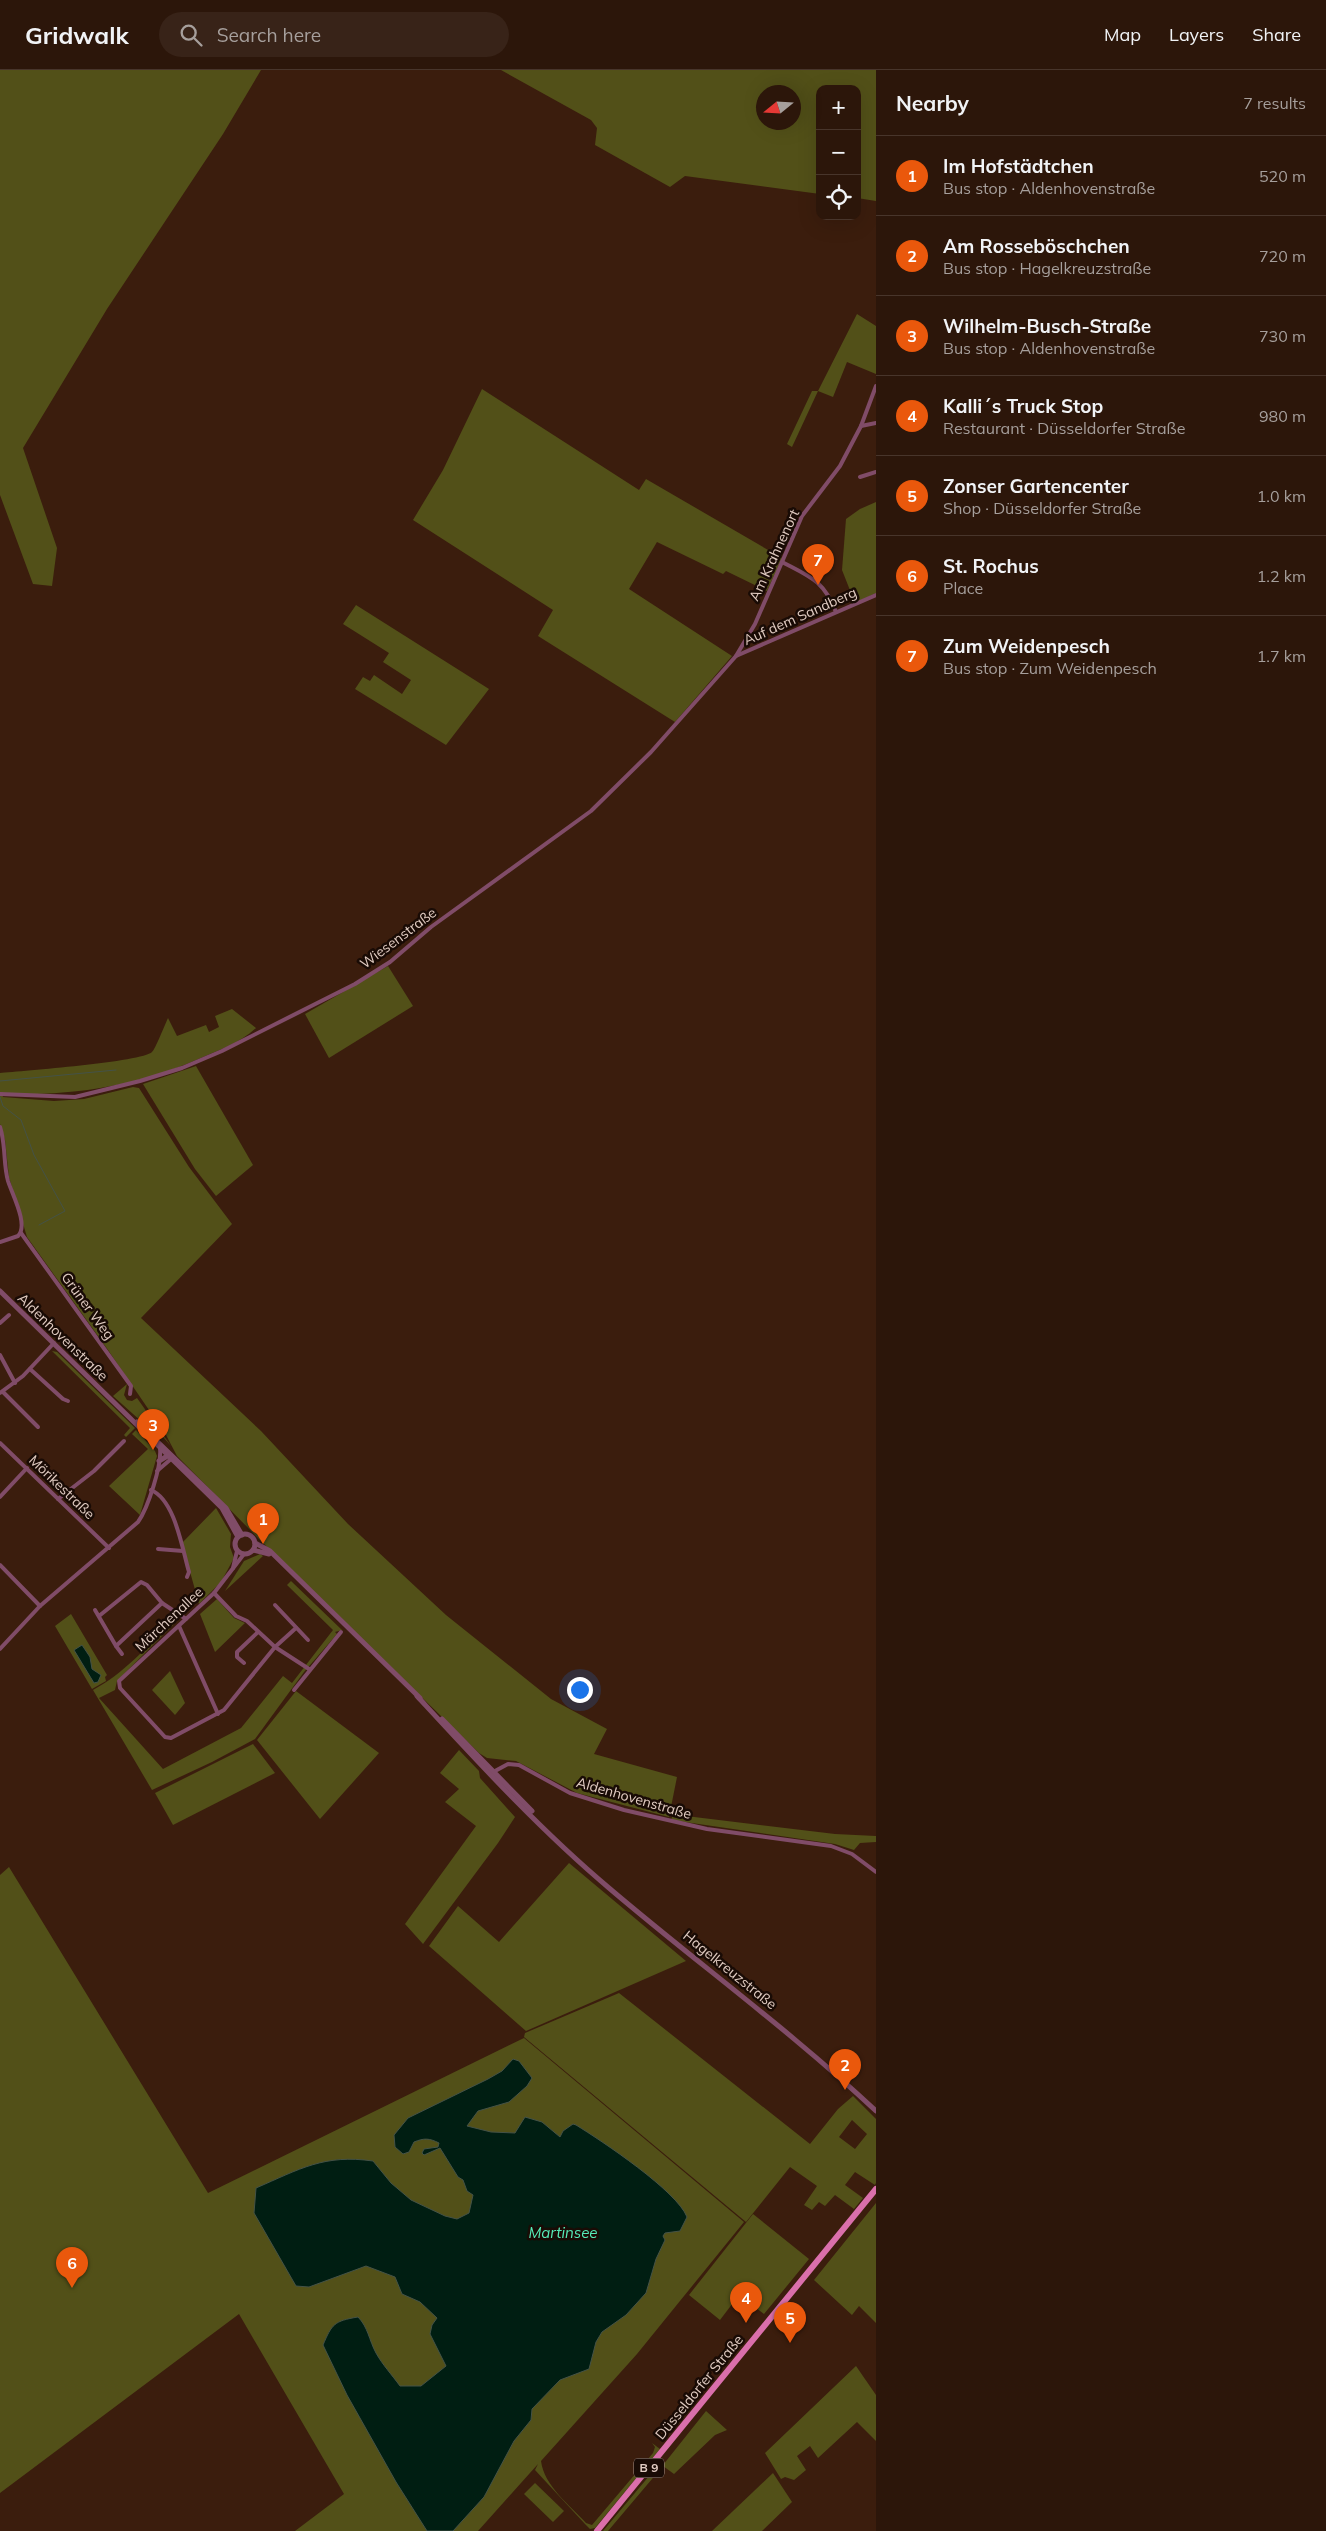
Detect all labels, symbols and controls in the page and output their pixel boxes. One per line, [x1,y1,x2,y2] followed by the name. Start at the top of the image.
[159,12,509,57] search box
[25,20,129,50] text: Gridwalk
[177,21,205,49] icon: search
[217,23,321,47] text: Search here
[1104,23,1141,46] text: Map
[1169,23,1224,46] text: Layers
[1252,23,1301,46] text: Share
[756,85,801,130] north arrow
[816,85,861,220] map controls
[816,85,861,130] button: +
[896,90,969,116] text: Nearby
[1243,93,1306,113] text: 7 results
[816,130,861,175] button: −
[943,154,1094,178] text: Im Hofstädtchen
[907,166,917,186] text: 1
[1259,166,1306,186] text: 520 m
[816,175,861,220] button: locate
[943,178,1155,198] text: Bus stop · Aldenhovenstraße
[943,234,1130,258] text: Am Rosseböschchen
[907,246,917,266] text: 2
[1259,246,1306,266] text: 720 m
[943,258,1151,278] text: Bus stop · Hagelkreuzstraße
[943,314,1151,338] text: Wilhelm-Busch-Straße
[907,326,917,346] text: 3
[1259,326,1306,346] text: 730 m
[943,338,1155,358] text: Bus stop · Aldenhovenstraße
[943,394,1103,418] text: Kalli´s Truck Stop
[907,406,917,426] text: 4
[1259,406,1306,426] text: 980 m
[943,418,1185,438] text: Restaurant · Düsseldorfer Straße
[943,474,1129,498] text: Zonser Gartencenter
[907,486,917,506] text: 5
[1257,486,1306,506] text: 1.0 km
[943,498,1141,518] text: Shop · Düsseldorfer Straße
[745,506,803,604] street label: Am Krahnenort
[802,544,834,585] pin: 7
[943,554,1039,578] text: St. Rochus
[907,566,917,586] text: 6
[1257,566,1306,586] text: 1.2 km
[943,578,983,598] text: Place
[741,583,859,649] street label: Auf dem Sandberg
[943,634,1110,658] text: Zum Weidenpesch
[907,646,917,666] text: 7
[1257,646,1306,666] text: 1.7 km
[943,658,1157,678] text: Bus stop · Zum Weidenpesch
[356,903,440,973] street label: Wiesenstraße
[58,1269,118,1343] street label: Grüner Weg
[14,1289,112,1385] street label: Aldenhovenstraße
[137,1409,169,1450] pin: 3
[25,1451,99,1523] street label: Mörikestraße
[247,1503,279,1544] pin: 1
[131,1583,207,1655] street label: Märchenallee
[567,1677,593,1703] your location
[574,1773,694,1823] street label: Aldenhovenstraße
[680,1927,780,2013] street label: Hagelkreuzstraße
[829,2049,861,2090] pin: 2
[528,2223,598,2242] water label: Martinsee
[56,2247,88,2288] pin: 6
[730,2282,762,2323] pin: 4
[774,2302,806,2343] pin: 5
[651,2331,747,2443] street label: Düsseldorfer Straße
[634,2458,664,2478] road number: B 9

